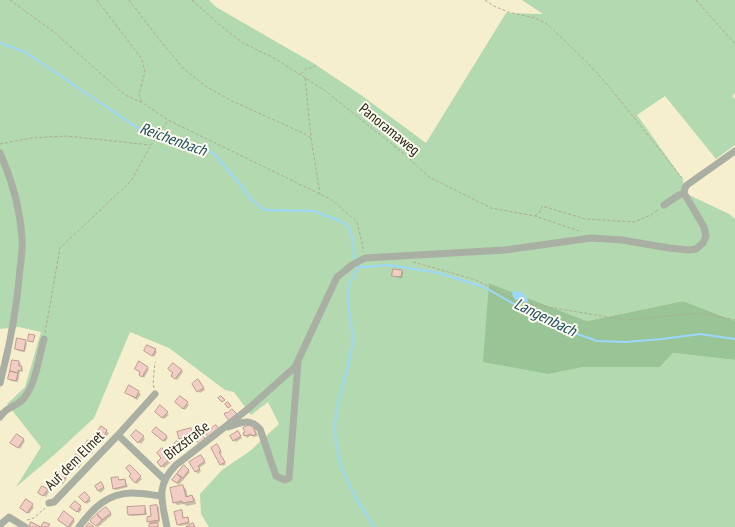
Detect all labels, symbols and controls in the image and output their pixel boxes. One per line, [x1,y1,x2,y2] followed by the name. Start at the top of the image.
[355,100,423,160] street label: Panoramaweg
[137,119,209,161] water label: Reichenbach
[511,295,579,341] water label: Langenbach
[161,418,213,464] street label: Bitzstraße
[42,428,108,494] street label: Auf dem Elmet

